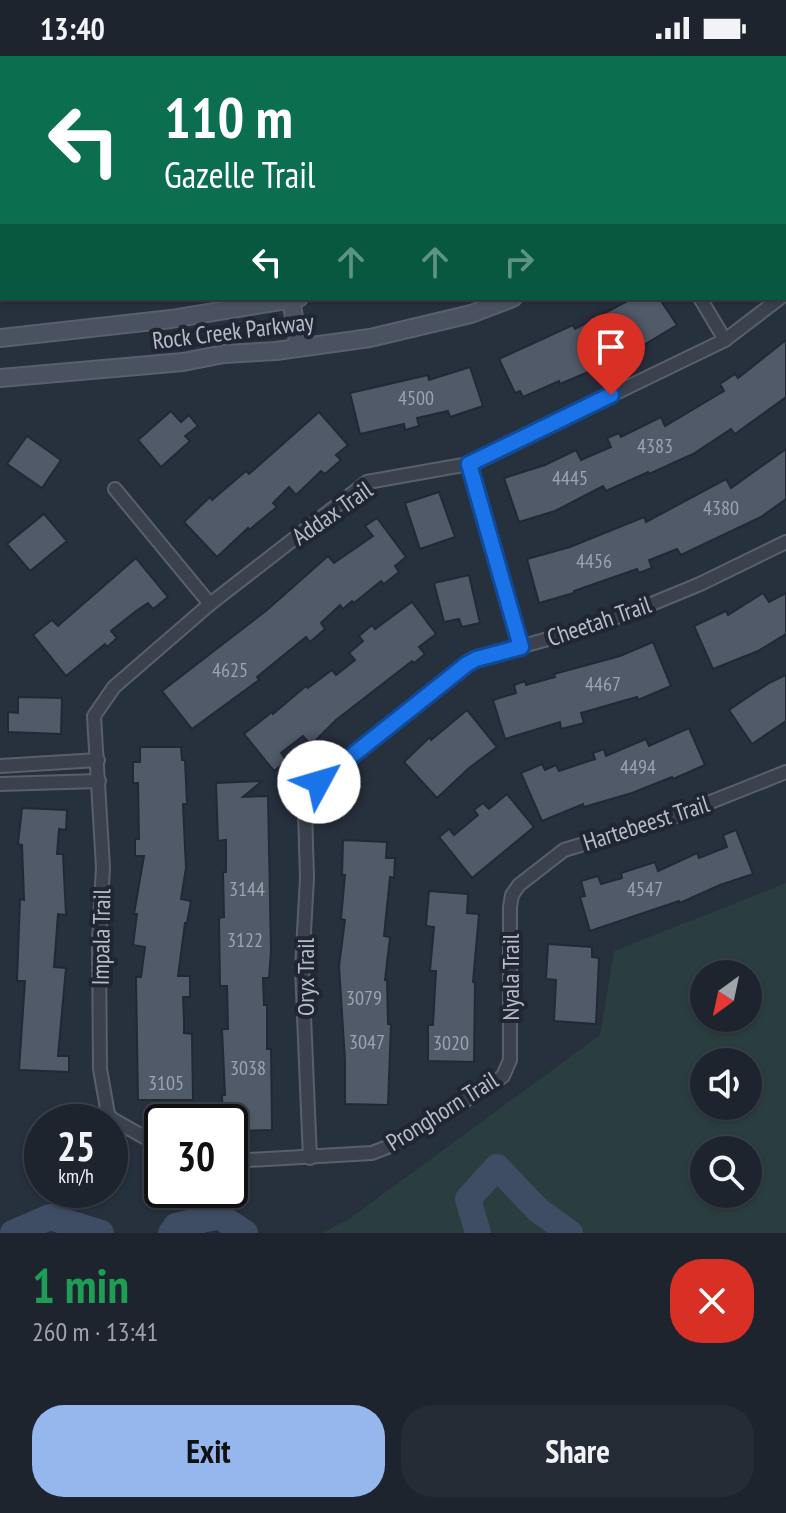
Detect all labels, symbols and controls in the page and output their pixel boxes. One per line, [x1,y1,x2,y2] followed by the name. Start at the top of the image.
[40,9,105,48] text: 13:40
[164,81,293,153] text: 110 m
[32,88,136,192] icon: left
[164,151,315,198] text: Gazelle Trail
[245,240,289,284] icon: left
[329,240,373,284] icon: ahead
[413,240,457,284] icon: ahead
[497,240,541,284] icon: right
[150,306,316,356] street label: Rock Creek Parkway
[577,313,645,395] pin
[589,325,633,369] icon: arrive
[398,385,434,411] house number: 4500
[637,433,673,459] house number: 4383
[552,465,588,491] house number: 4445
[286,474,379,552] street label: Addax Trail
[703,495,739,521] house number: 4380
[576,548,612,574] house number: 4456
[543,589,656,653] street label: Cheetah Trail
[212,657,248,683] house number: 4625
[585,671,621,697] house number: 4467
[277,740,361,824] position arrow
[620,754,656,780] house number: 4494
[579,788,713,858] street label: Hartebeest Trail
[229,876,265,902] house number: 3144
[627,876,663,902] house number: 4547
[85,888,117,986] street label: Impala Trail
[227,927,263,953] house number: 3122
[495,933,526,1020] street label: Nyala Trail
[290,938,321,1016] street label: Oryx Trail
[690,960,762,1032] north arrow
[690,960,762,1208] map controls
[346,985,382,1011] house number: 3079
[349,1029,385,1055] house number: 3047
[433,1030,469,1056] house number: 3020
[690,1048,762,1120] button: sound
[230,1055,266,1081] house number: 3038
[380,1064,504,1158] street label: Pronghorn Trail
[148,1070,184,1096] house number: 3105
[144,1104,248,1208] speed limit sign: 30
[57,1120,95,1172] text: 25
[690,1136,762,1208] button: search
[58,1163,94,1189] text: km/h
[32,1254,129,1316] text: 1 min
[670,1259,754,1343] button: close
[32,1315,158,1348] text: 260 m · 13:41
[32,1405,385,1497] button: Exit
[401,1405,754,1497] button: Share

